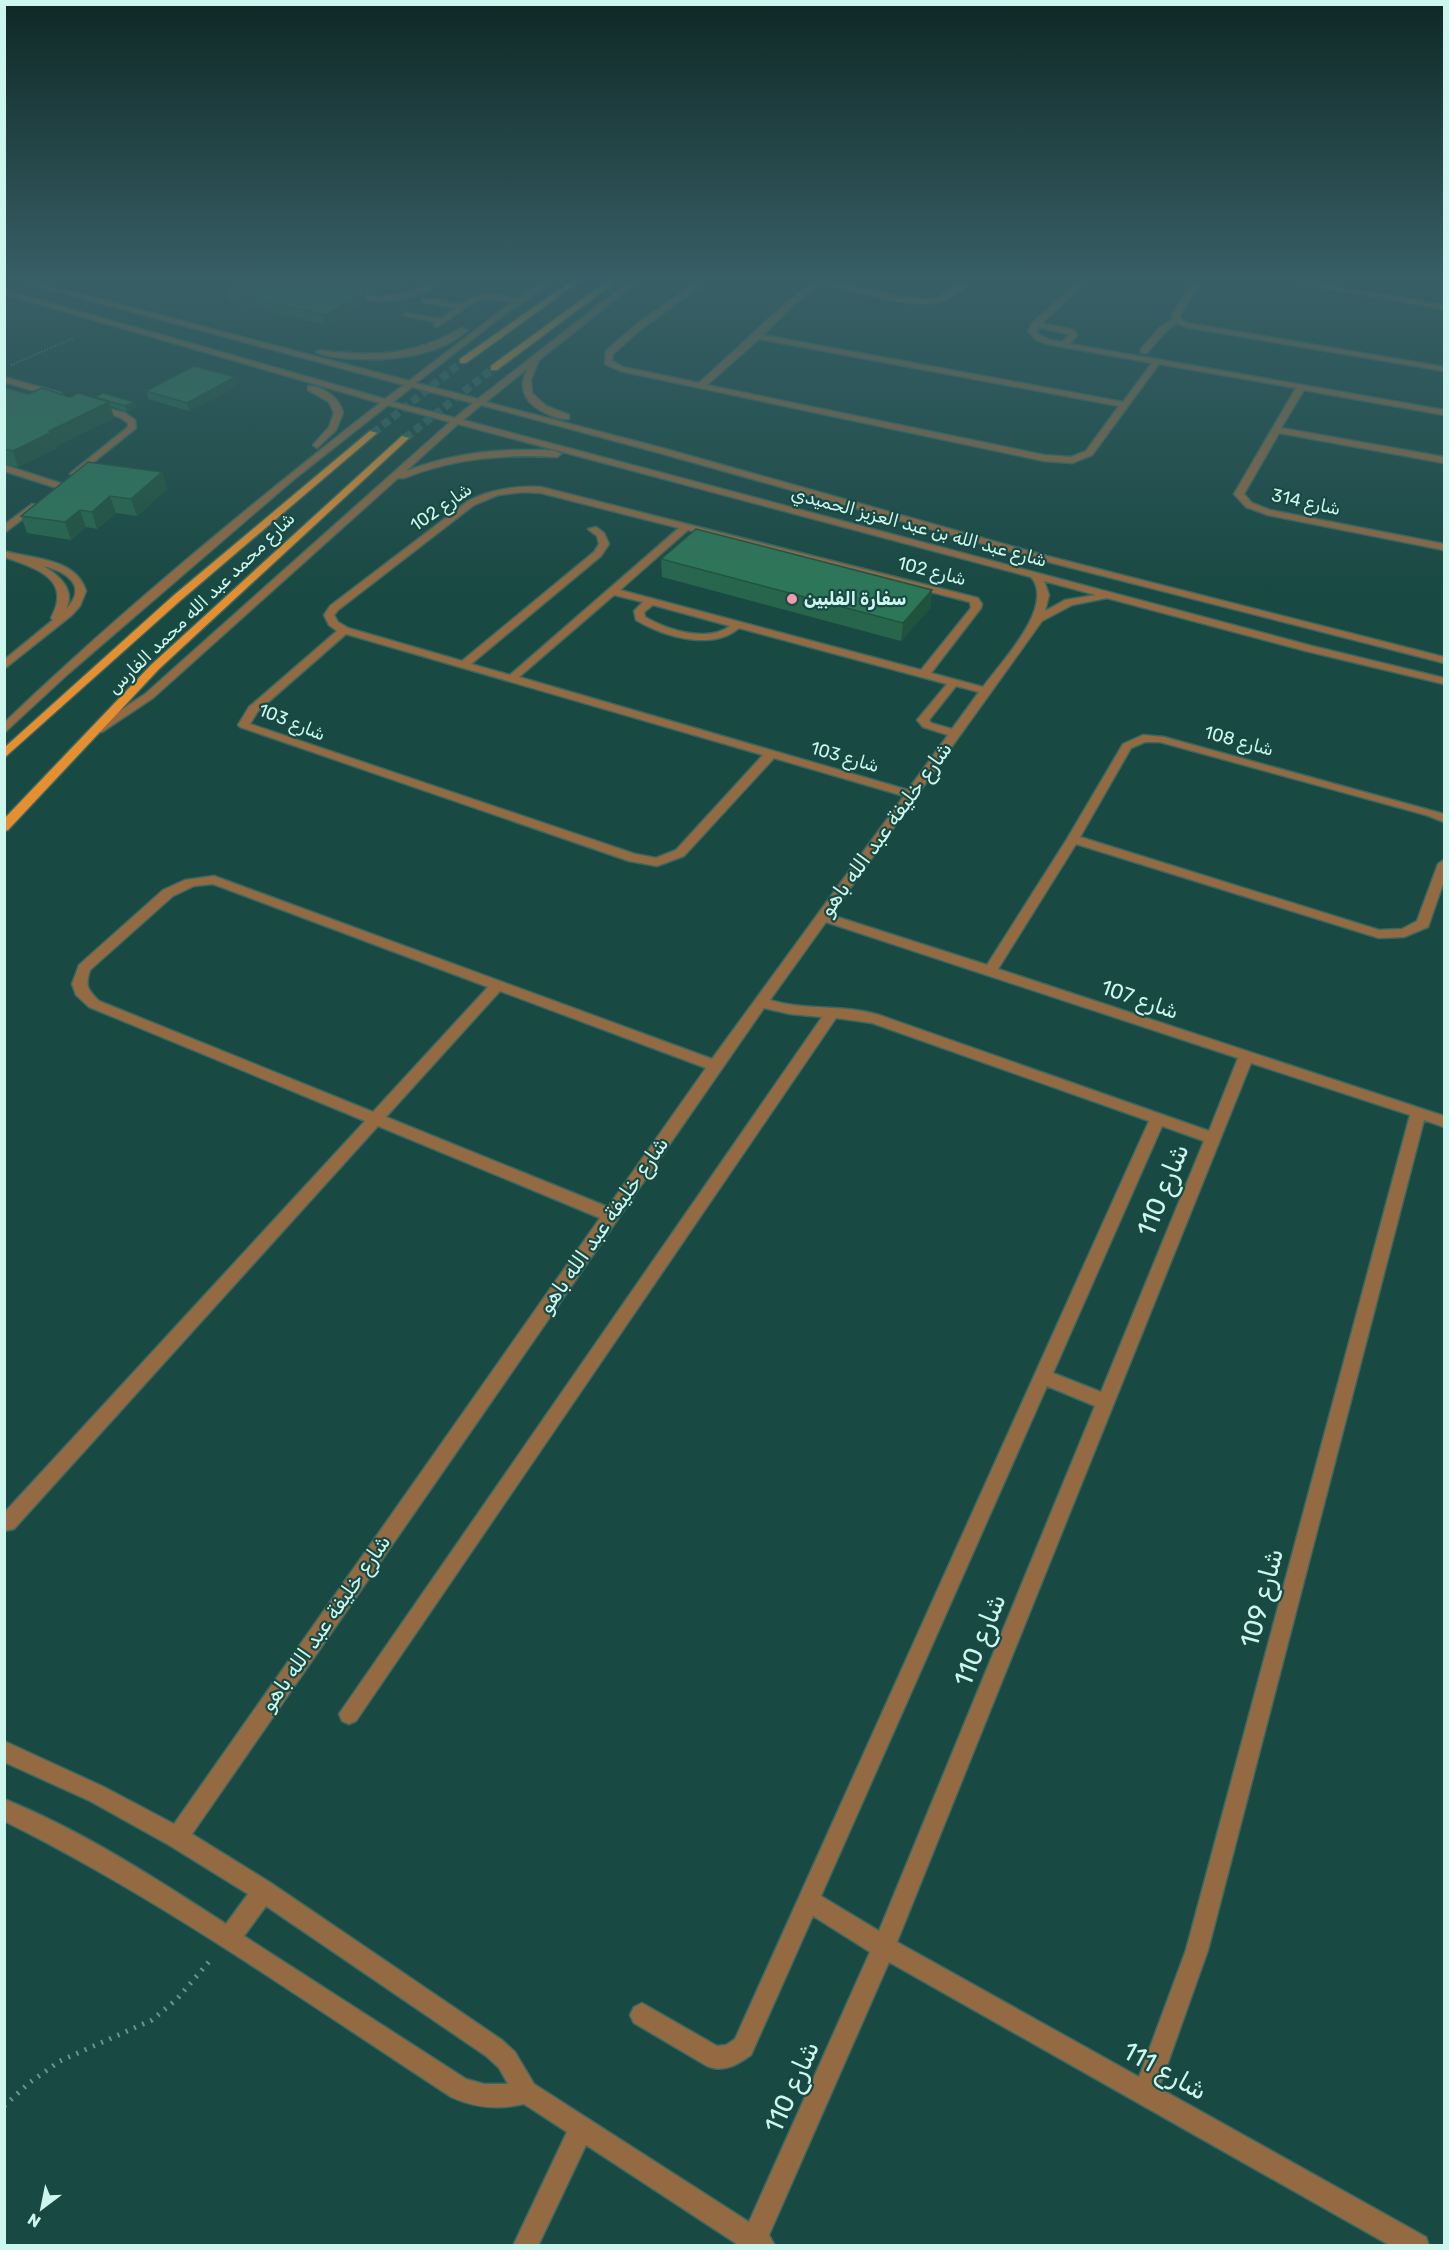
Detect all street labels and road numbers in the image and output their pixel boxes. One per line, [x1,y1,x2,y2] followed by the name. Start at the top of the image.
[406,478,477,537] street label: شارع 102
[788,482,1049,573] street label: شارع عبد الله بن عبد العزيز الحميدي
[1269,484,1343,521] street label: شارع 314
[103,507,300,699] street label: شارع محمد عبد الله محمد الفارس
[895,552,969,591] street label: شارع 102
[255,699,329,746] street label: شارع 103
[1202,721,1276,762] street label: شارع 108
[808,737,882,778] street label: شارع 103
[813,737,958,922] street label: شارع خليفة عبد الله باهو
[1097,974,1182,1026] street label: شارع 107
[533,1132,675,1319] street label: شارع خليفة عبد الله باهو
[1130,1139,1197,1242] street label: شارع 110
[255,1530,397,1717] street label: شارع خليفة عبد الله باهو
[1234,1545,1292,1651] street label: شارع 109
[947,1589,1014,1692] street label: شارع 110
[1116,2035,1213,2109] street label: شارع 111
[758,2036,828,2138] street label: شارع 110

